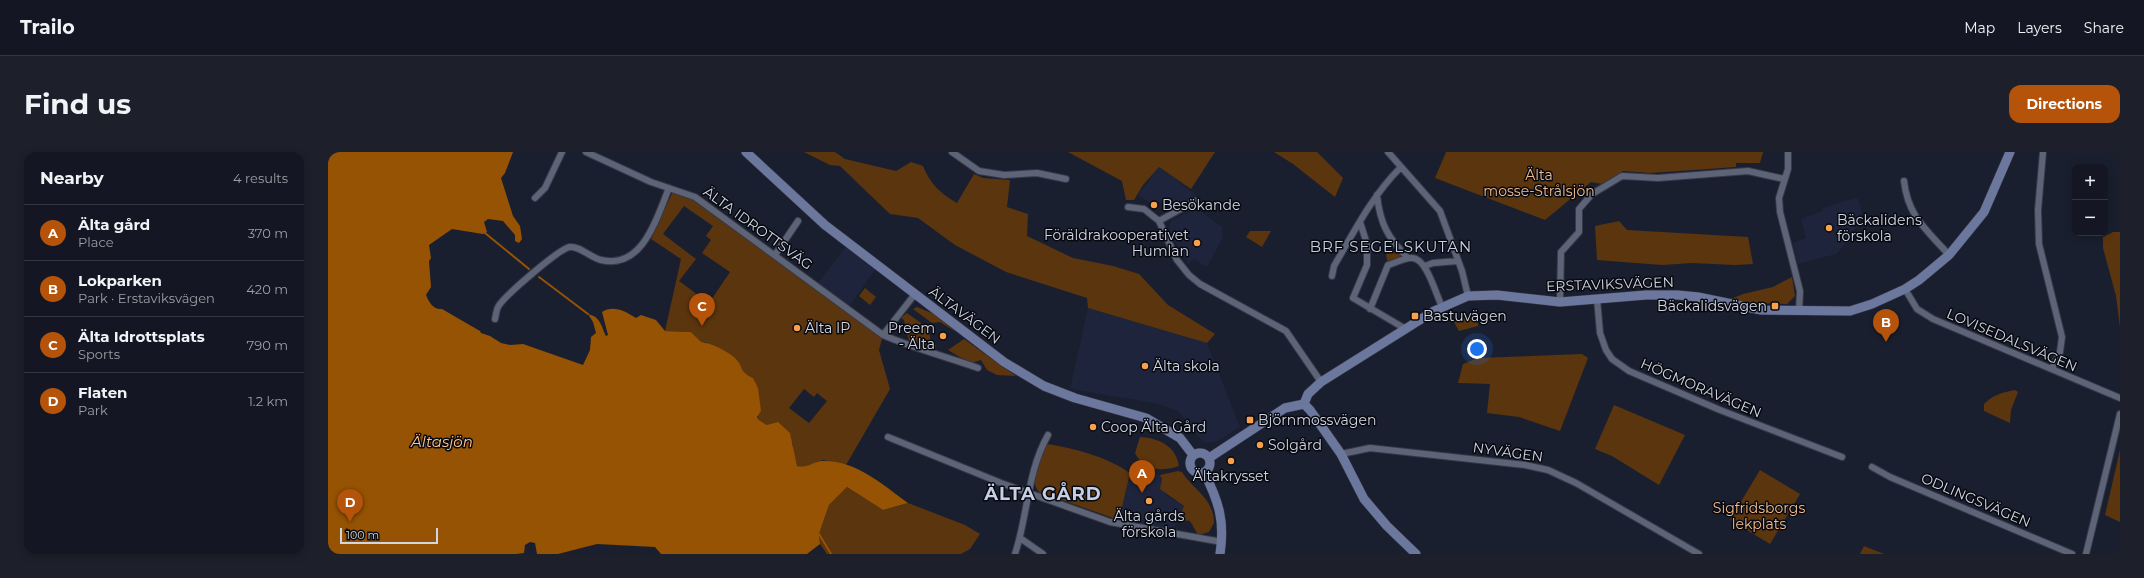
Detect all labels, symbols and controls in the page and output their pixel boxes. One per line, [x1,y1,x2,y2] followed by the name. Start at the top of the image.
[20,16,75,39] text: Trailo
[1964,19,1995,37] text: Map
[2017,19,2062,37] text: Layers
[2084,19,2124,37] text: Share
[2009,85,2120,123] button: Directions
[24,87,131,121] text: Find us
[2072,164,2108,236] map controls
[2072,164,2108,200] button: +
[1483,166,1595,200] park label: Älta mosse-Strålsjön
[40,168,104,188] text: Nearby
[233,170,288,186] text: 4 results
[700,182,816,274] street label: ÄLTA IDROTTSVÄG
[1162,196,1241,214] place label: Besökande
[1149,200,1159,210] marker: Besökande
[2072,200,2108,236] button: −
[1837,211,1922,245] place label: Bäckalidens förskola
[78,215,150,234] text: Älta gård
[1824,223,1834,233] marker: Bäckalidens förskola
[48,225,58,241] text: A
[248,225,288,241] text: 370 m
[1044,226,1189,260] place label: Föräldrakooperativet Humlan
[78,234,114,250] text: Place
[1310,237,1472,256] district label: BRF SEGELSKUTAN
[1192,238,1202,248] marker: Föräldrakooperativet Humlan
[78,271,162,290] text: Lokparken
[1546,273,1674,295] street label: ERSTAVIKSVÄGEN
[48,281,58,297] text: B
[246,281,288,297] text: 420 m
[926,282,1004,348] street label: ÄLTAVÄGEN
[78,290,215,306] text: Park · Erstaviksvägen
[689,293,715,326] pin: C
[1657,297,1767,315] place label: Bäckalidsvägen
[1770,301,1780,311] marker: Bäckalidsvägen
[1944,304,2080,376] street label: LOVISEDALSVÄGEN
[1423,307,1507,325] place label: Bastuvägen
[1873,309,1899,342] pin: B
[1410,311,1420,321] marker: Bastuvägen
[805,319,850,337] place label: Älta IP
[888,319,935,353] place label: Preem - Älta
[792,323,802,333] marker: Älta IP
[78,327,205,346] text: Älta Idrottsplats
[938,331,948,341] marker: Preem - Älta
[48,337,58,353] text: C
[247,337,288,353] text: 790 m
[1467,339,1487,359] your location
[78,346,120,362] text: Sports
[1638,354,1764,422] street label: HÖGMORAVÄGEN
[1153,357,1220,375] place label: Älta skola
[1140,361,1150,371] marker: Älta skola
[78,383,127,402] text: Flaten
[48,393,58,409] text: D
[248,393,288,409] text: 1.2 km
[78,402,108,418] text: Park
[1258,411,1376,429] place label: Björnmossvägen
[1245,415,1255,425] marker: Björnmossvägen
[1101,418,1206,436] place label: Coop Älta Gård
[1088,422,1098,432] marker: Coop Älta Gård
[410,432,473,451] water label: Ältasjön
[1268,436,1322,454] place label: Solgård
[1472,438,1544,466] street label: NYVÄGEN
[1255,440,1265,450] marker: Solgård
[1226,456,1236,466] marker: Ältakrysset
[1129,460,1155,493] pin: A
[1193,467,1270,485] place label: Ältakrysset
[1918,469,2034,531] street label: ODLINGSVÄGEN
[983,482,1102,505] district label: ÄLTA GÅRD
[337,489,363,522] pin: D
[1144,496,1154,506] marker: Älta gårds förskola
[1713,499,1805,533] park label: Sigfridsborgs lekplats
[1114,507,1184,541] place label: Älta gårds förskola
[340,526,438,545] scale bar
[346,528,379,542] text: 100 m

